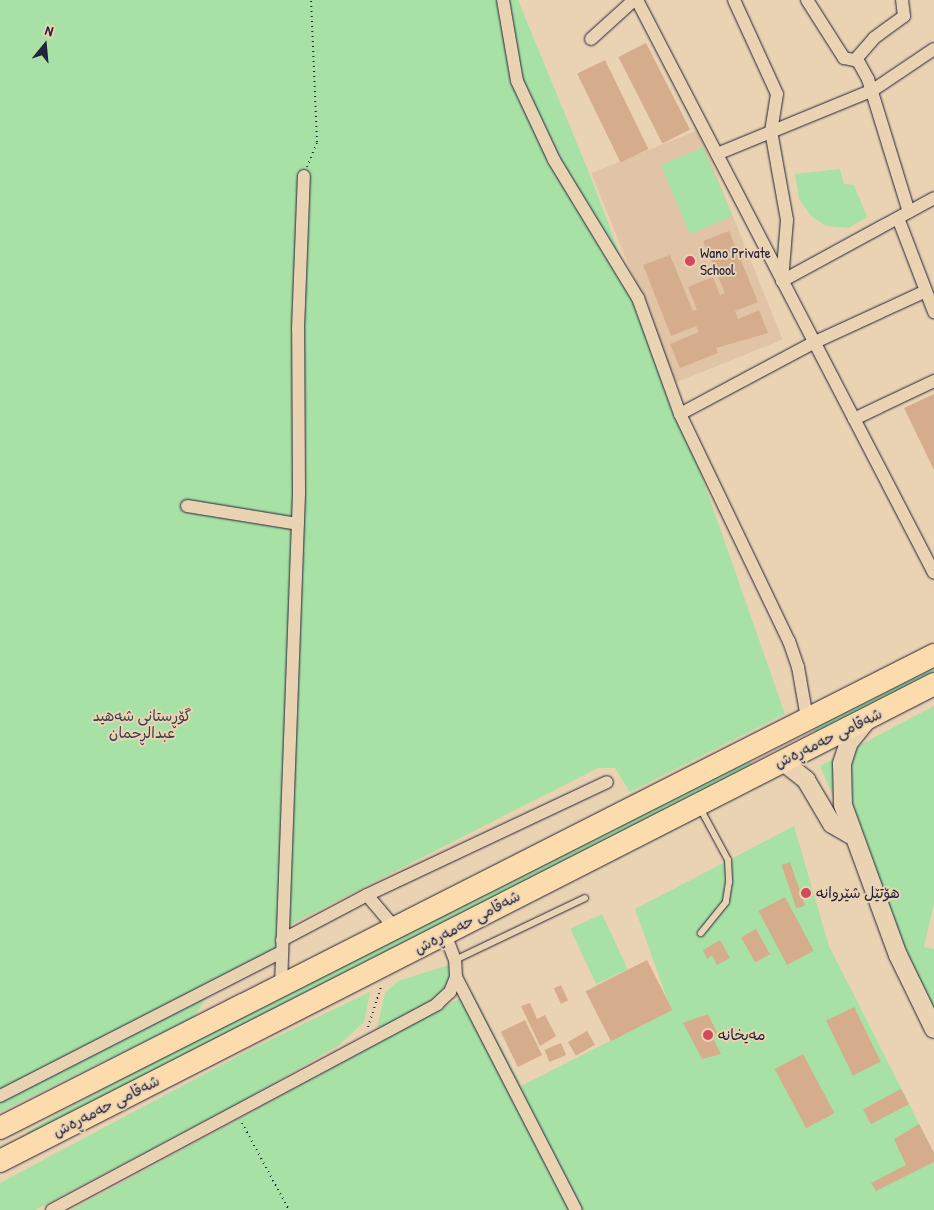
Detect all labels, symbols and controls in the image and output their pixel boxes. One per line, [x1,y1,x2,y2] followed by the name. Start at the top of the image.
[20,20,70,70] north arrow
[43,20,56,40] text: N
[700,243,771,278] place label: Wano Private School
[684,255,696,267] marker: Wano Private School
[771,704,885,772] street label: شەقامی حەمەڕەش
[93,706,191,741] park label: گۆڕستانی شەهید عبدالڕحمان
[816,884,900,902] place label: هۆتێل شێروانە
[411,886,523,958] street label: شەقامی حەمەڕەش
[800,887,812,899] marker: هۆتێل شێروانە
[718,1026,765,1044] place label: مەیخانە
[702,1029,714,1041] marker: مەیخانە
[50,1071,162,1141] street label: شەقامی حەمەڕەش

